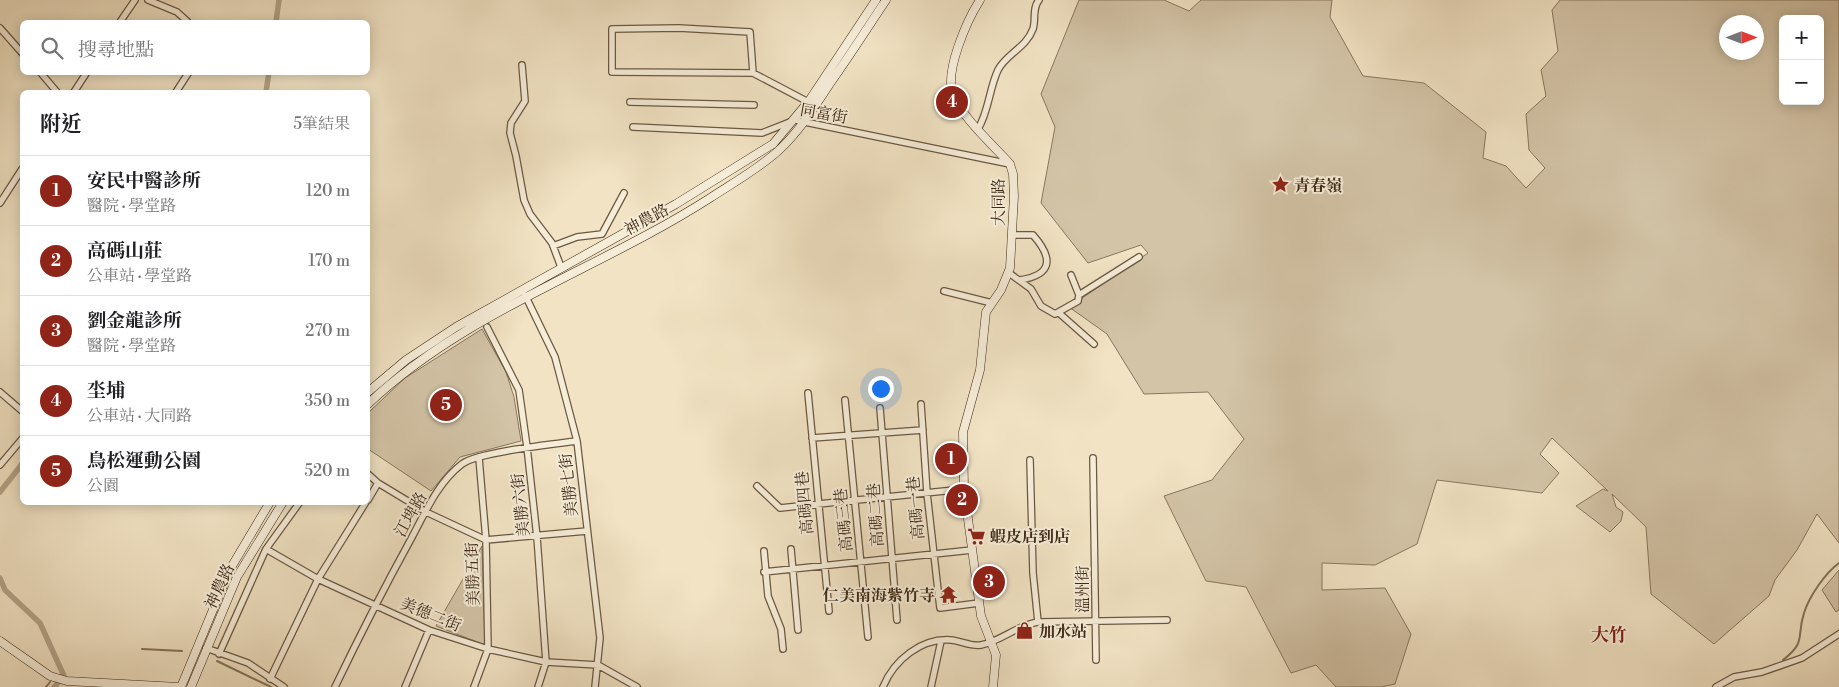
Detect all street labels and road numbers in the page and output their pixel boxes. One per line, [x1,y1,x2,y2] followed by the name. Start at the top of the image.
[798,100,849,128] street label: 同富街
[989,178,1009,226] street label: 大同路
[621,200,672,240] street label: 神農路
[556,452,582,518] street label: 美勝七街
[792,470,818,536] street label: 高碼四巷
[508,472,534,538] street label: 美勝六街
[903,475,929,541] street label: 高碼一巷
[864,482,888,548] street label: 高碼二巷
[831,487,857,553] street label: 高碼三巷
[390,489,431,540] street label: 江埤路
[462,542,484,606] street label: 美勝五街
[201,560,239,612] street label: 神農路
[1073,565,1093,613] street label: 溫州街
[397,594,464,636] street label: 美德二街

